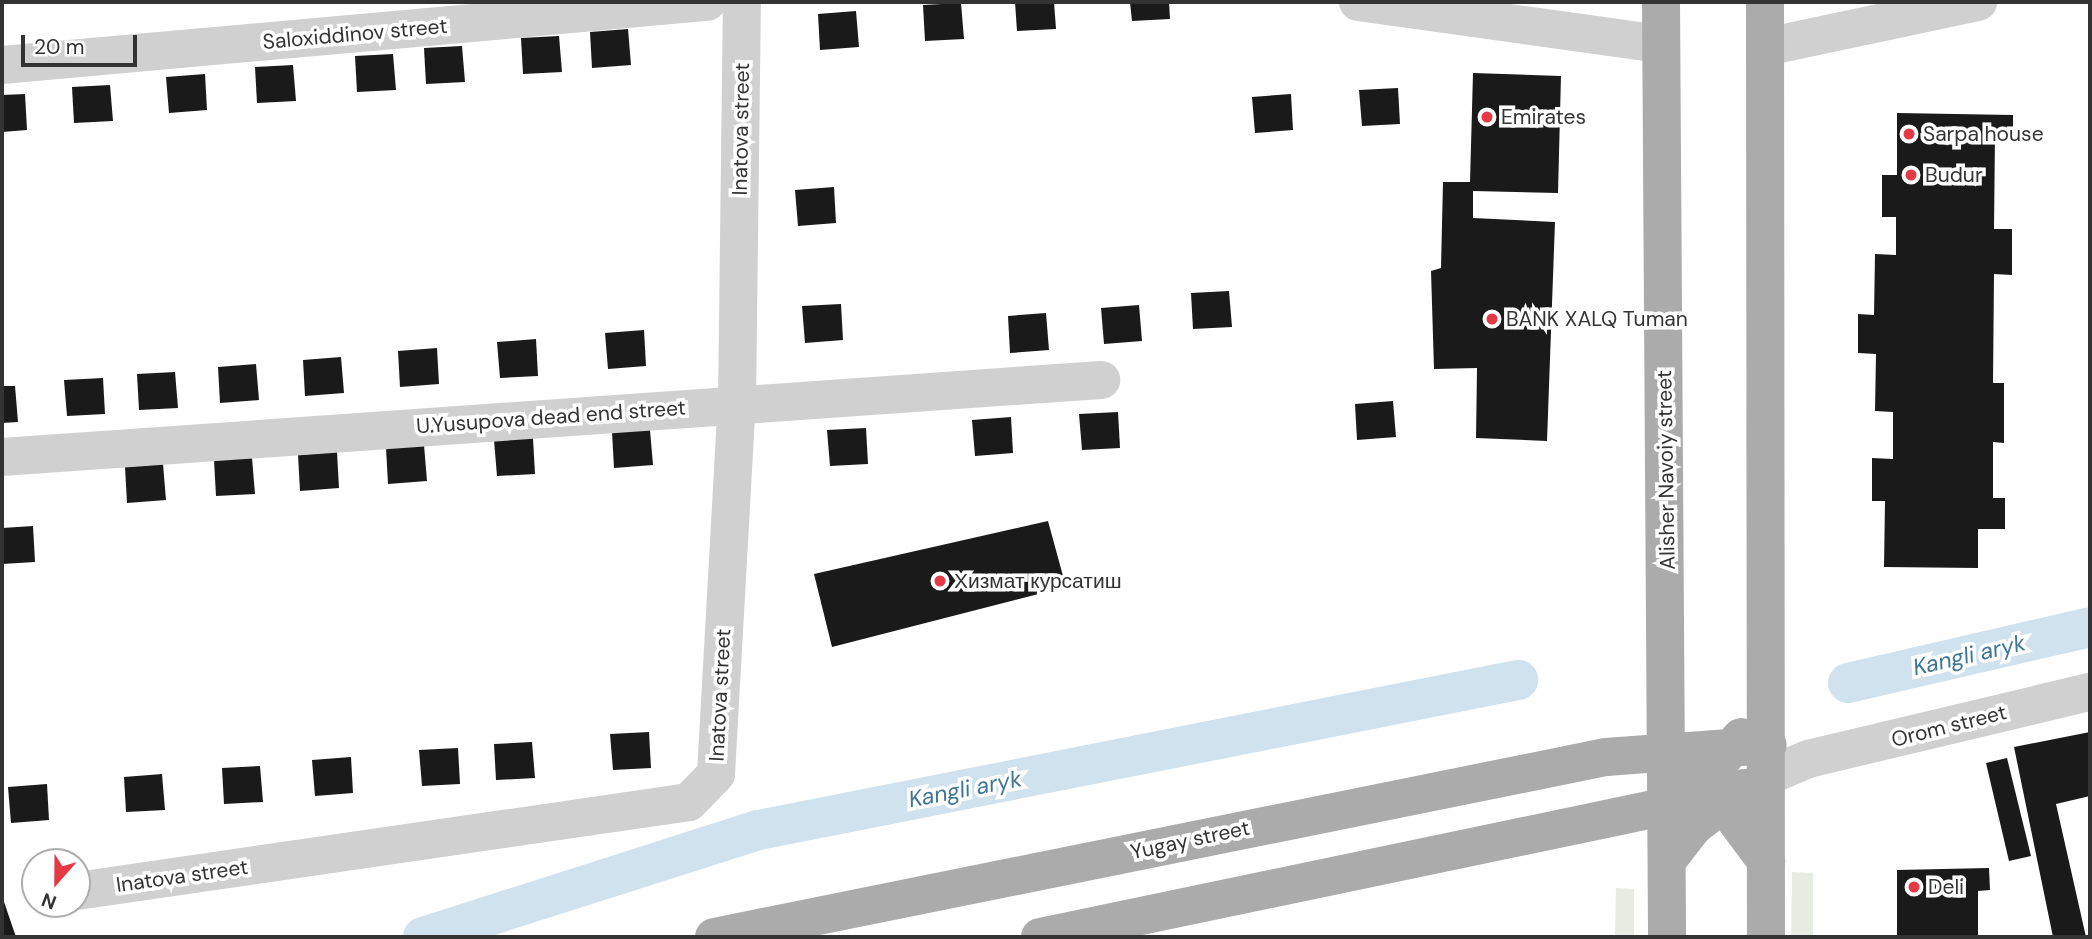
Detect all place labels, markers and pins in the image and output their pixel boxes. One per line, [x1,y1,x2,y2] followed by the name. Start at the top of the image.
[1501,104,1586,130] place label: Emirates
[1479,109,1495,125] marker: Emirates
[1923,121,2044,147] place label: Sarpa house
[1901,126,1917,142] marker: Sarpa house
[1925,162,1983,188] place label: Budur
[1903,167,1919,183] marker: Budur
[1506,306,1688,332] place label: BANK XALQ Tuman
[1484,311,1500,327] marker: BANK XALQ Tuman
[954,568,1122,594] place label: Хизмат курсатиш
[932,573,948,589] marker: Хизмат курсатиш
[1928,874,1964,900] place label: Deli
[1906,879,1922,895] marker: Deli

